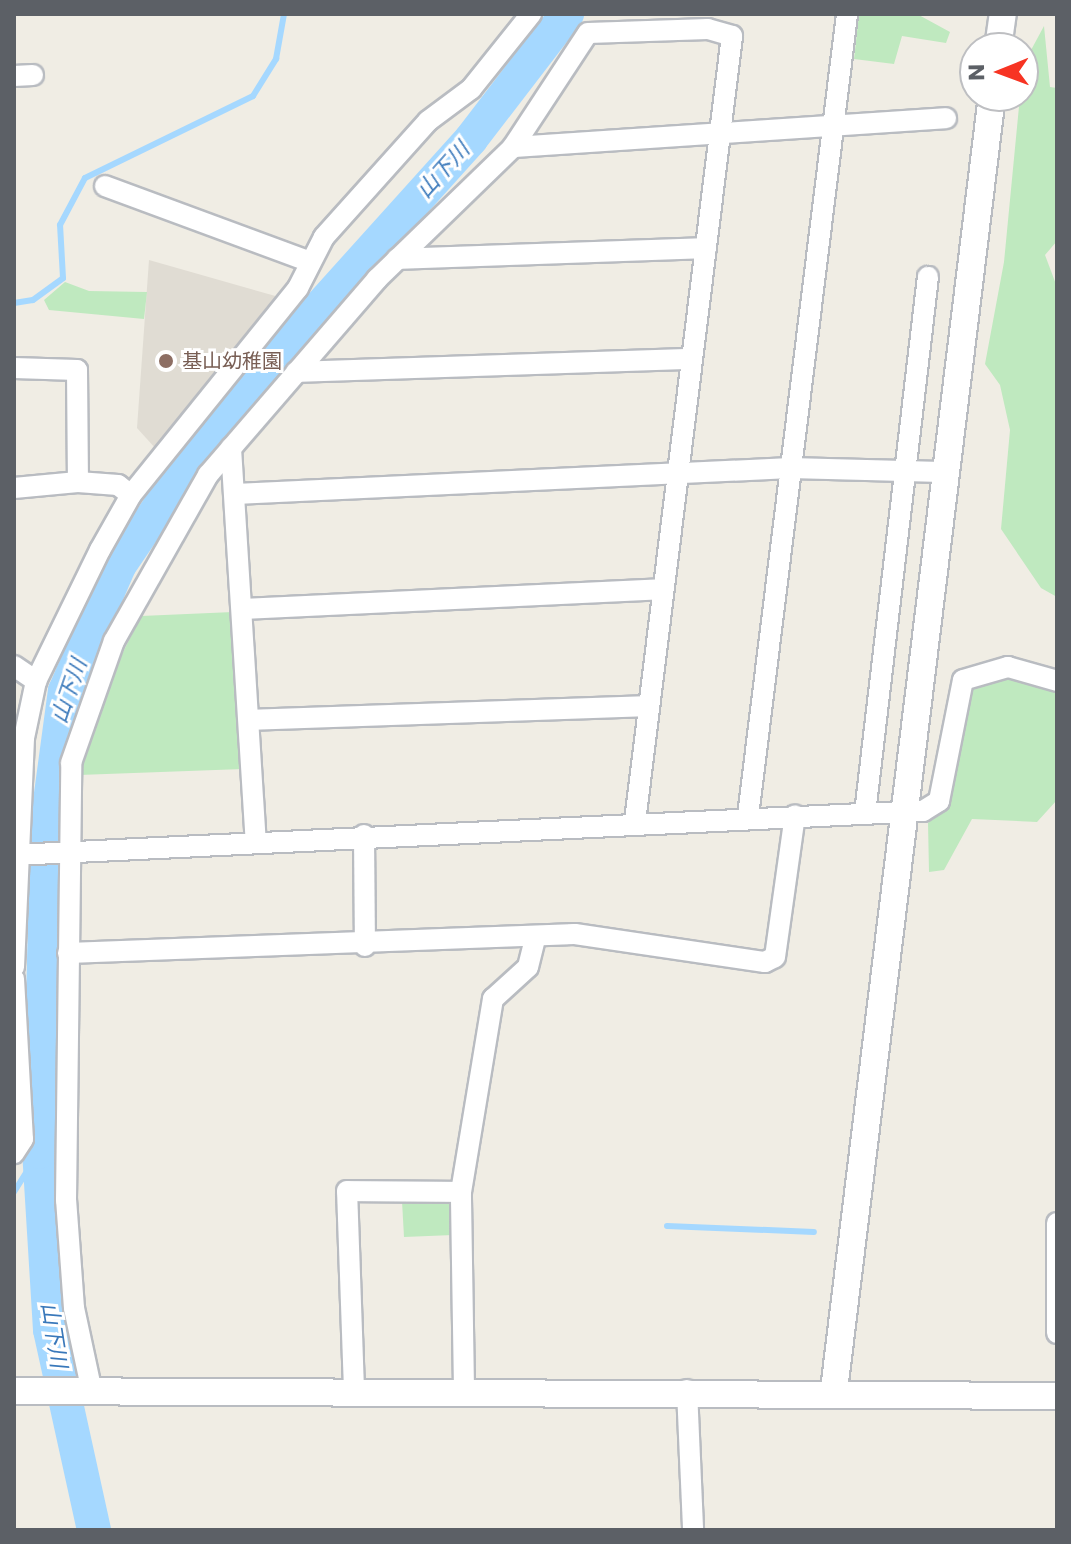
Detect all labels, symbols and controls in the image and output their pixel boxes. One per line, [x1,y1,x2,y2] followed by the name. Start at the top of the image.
[959,32,1039,112] north arrow
[961,64,992,81] text: N
[411,137,475,203] water label: 山下川
[182,349,282,373] place label: 基山幼稚園
[157,352,175,370] marker: 基山幼稚園
[46,656,92,726] water label: 山下川
[36,1300,72,1370] water label: 山下川

